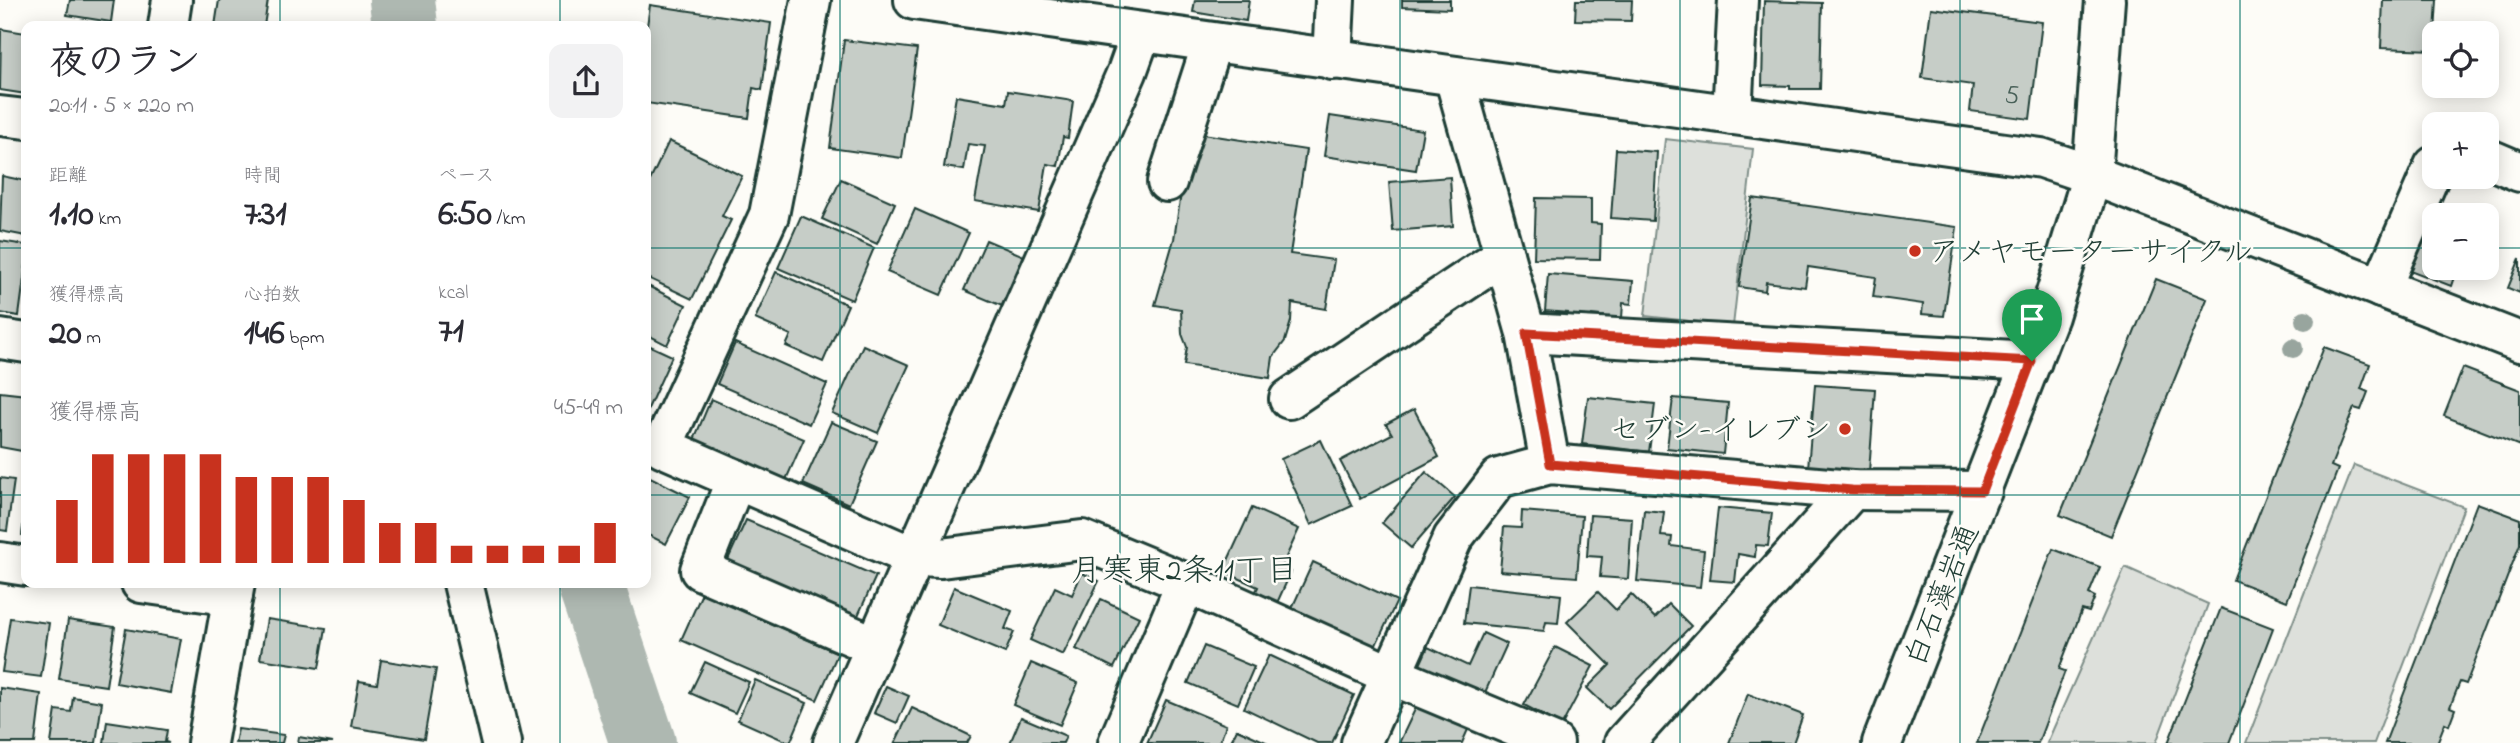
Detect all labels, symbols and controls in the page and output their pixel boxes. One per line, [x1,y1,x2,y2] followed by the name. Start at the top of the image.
[2422,21,2499,280] map controls
[2422,21,2499,98] button: locate
[49,36,201,92] text: 夜のラン
[549,44,623,118] button: share
[2005,78,2020,116] house number: 5
[49,90,194,123] text: 20:11 · 5 × 220 m
[2422,112,2499,189] button: +
[49,163,87,190] text: 距離
[244,163,282,190] text: 時間
[438,163,494,190] text: ペース
[49,190,94,241] text: 1.10
[244,190,287,241] text: 7:31
[438,190,492,241] text: 6:50
[2422,203,2499,280] button: −
[94,206,121,233] text: km
[492,206,526,233] text: /km
[1929,232,2254,276] place label: アメヤモーターサイクル
[1907,243,1923,259] marker: アメヤモーターサイクル
[438,280,469,307] text: kcal
[49,282,125,309] text: 獲得標高
[244,282,301,309] text: 心拍数
[2002,289,2062,361] pin
[2013,300,2051,338] icon: arrive
[438,307,464,358] text: 71
[49,309,82,360] text: 20
[244,309,285,360] text: 146
[82,325,101,352] text: m
[285,325,324,352] text: bpm
[554,392,623,425] text: 45–49 m
[49,397,141,430] text: 獲得標高
[1610,410,1831,454] place label: セブン-イレブン
[1837,421,1853,437] marker: セブン-イレブン
[1895,518,1992,674] street label: 白石藻岩通
[1070,549,1298,596] district label: 月寒東2条11丁目

